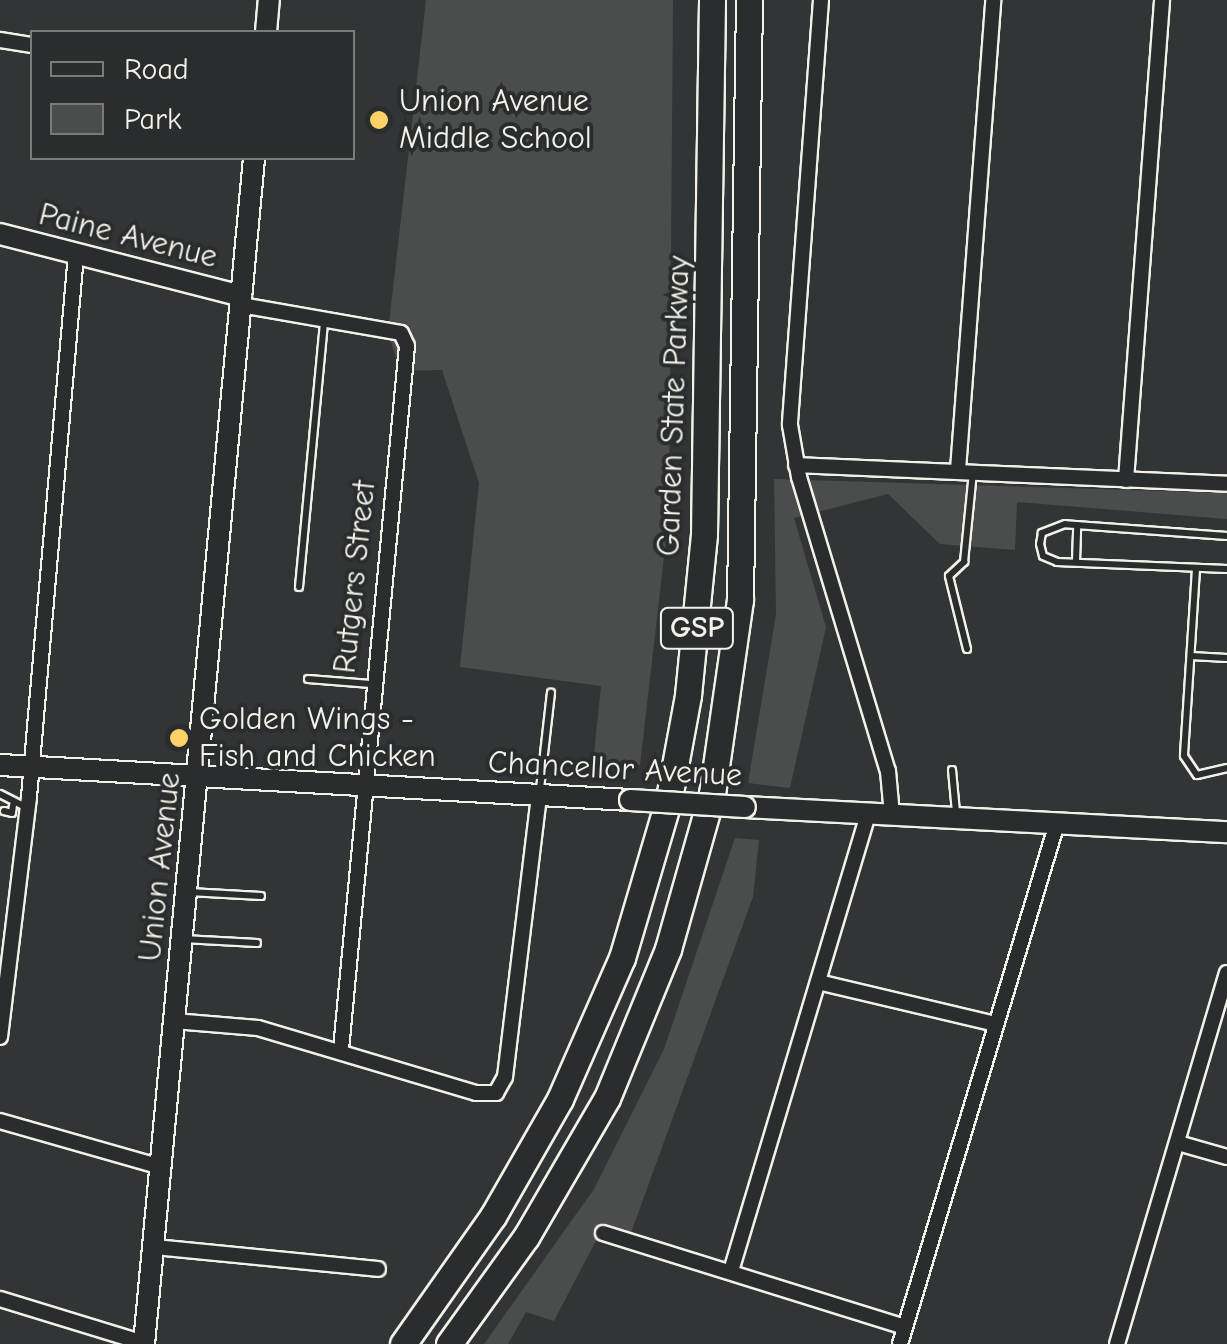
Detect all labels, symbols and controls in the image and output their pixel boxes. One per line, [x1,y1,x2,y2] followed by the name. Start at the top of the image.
[30,30,355,160] legend
[124,52,189,87] text: Road
[399,83,592,158] place label: Union Avenue Middle School
[124,102,181,137] text: Park
[368,109,390,131] marker: Union Avenue Middle School
[35,195,221,277] street label: Paine Avenue
[650,255,698,557] street label: Garden State Parkway
[326,479,384,675] street label: Rutgers Street
[660,603,734,653] road number: GSP
[199,701,436,776] place label: Golden Wings - Fish and Chicken
[168,727,190,749] marker: Golden Wings - Fish and Chicken
[487,743,743,795] street label: Chancellor Avenue
[131,771,189,963] street label: Union Avenue

